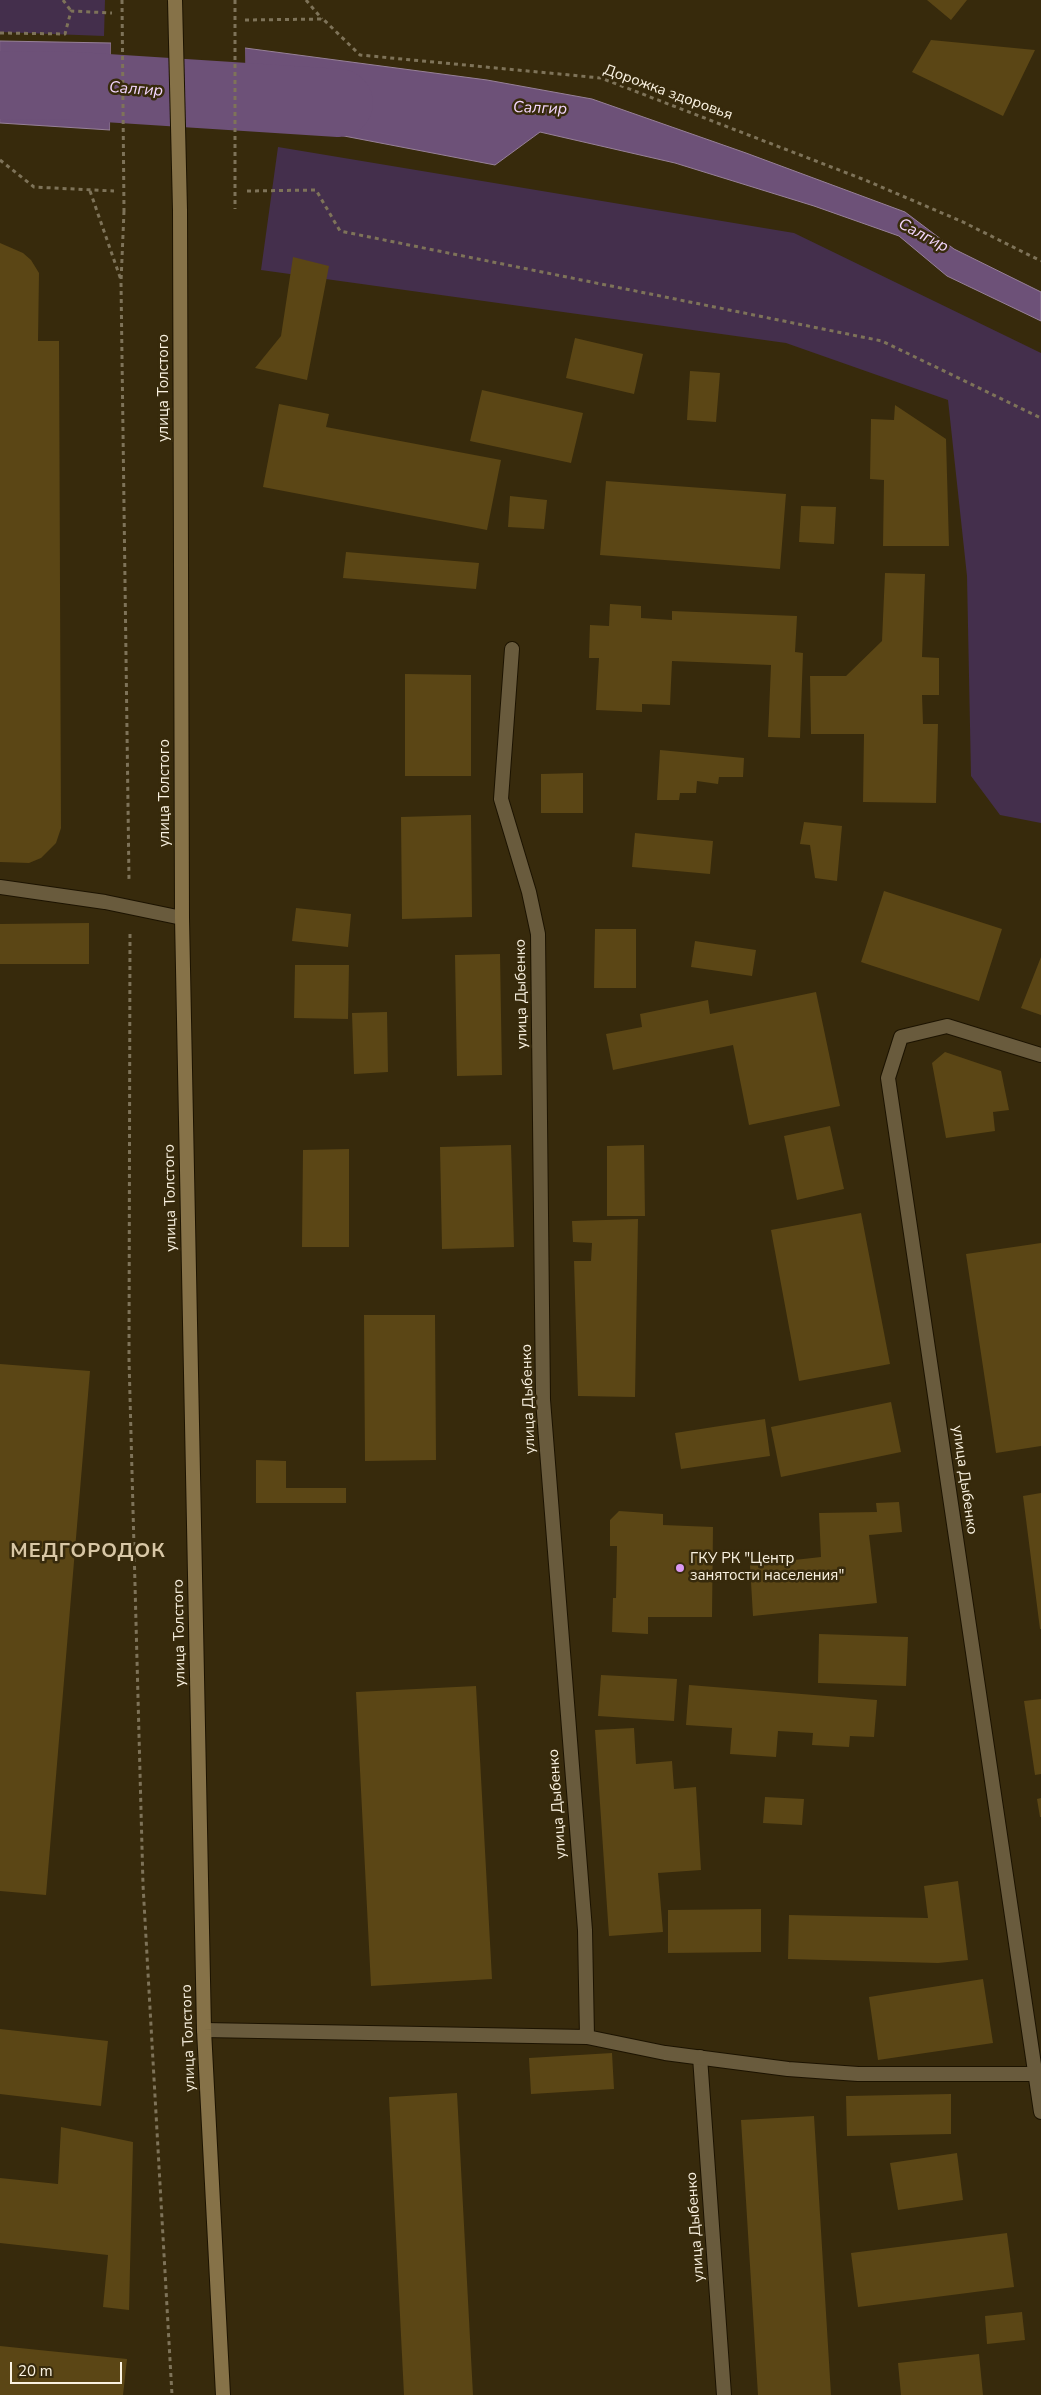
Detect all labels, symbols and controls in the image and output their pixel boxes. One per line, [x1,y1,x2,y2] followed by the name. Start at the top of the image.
[601,61,735,125] street label: Дорожка здоровья
[108,79,164,101] water label: Салгир
[513,98,567,120] water label: Салгир
[895,215,951,257] water label: Салгир
[155,334,173,442] street label: улица Толстого
[156,739,174,847] street label: улица Толстого
[512,939,532,1049] street label: улица Дыбенко
[161,1144,181,1252] street label: улица Толстого
[518,1344,540,1454] street label: улица Дыбенко
[947,1424,981,1536] street label: улица Дыбенко
[9,1540,167,1564] district label: МЕДГОРОДОК
[690,1550,844,1585] place label: ГКУ РК "Центр занятости населения"
[674,1562,686,1574] marker: ГКУ РК "Центр занятости населения"
[170,1579,190,1687] street label: улица Толстого
[545,1748,571,1860] street label: улица Дыбенко
[178,1984,200,2092] street label: улица Толстого
[683,2171,709,2283] street label: улица Дыбенко
[12,2352,125,2384] scale bar
[18,2361,53,2381] text: 20 m

